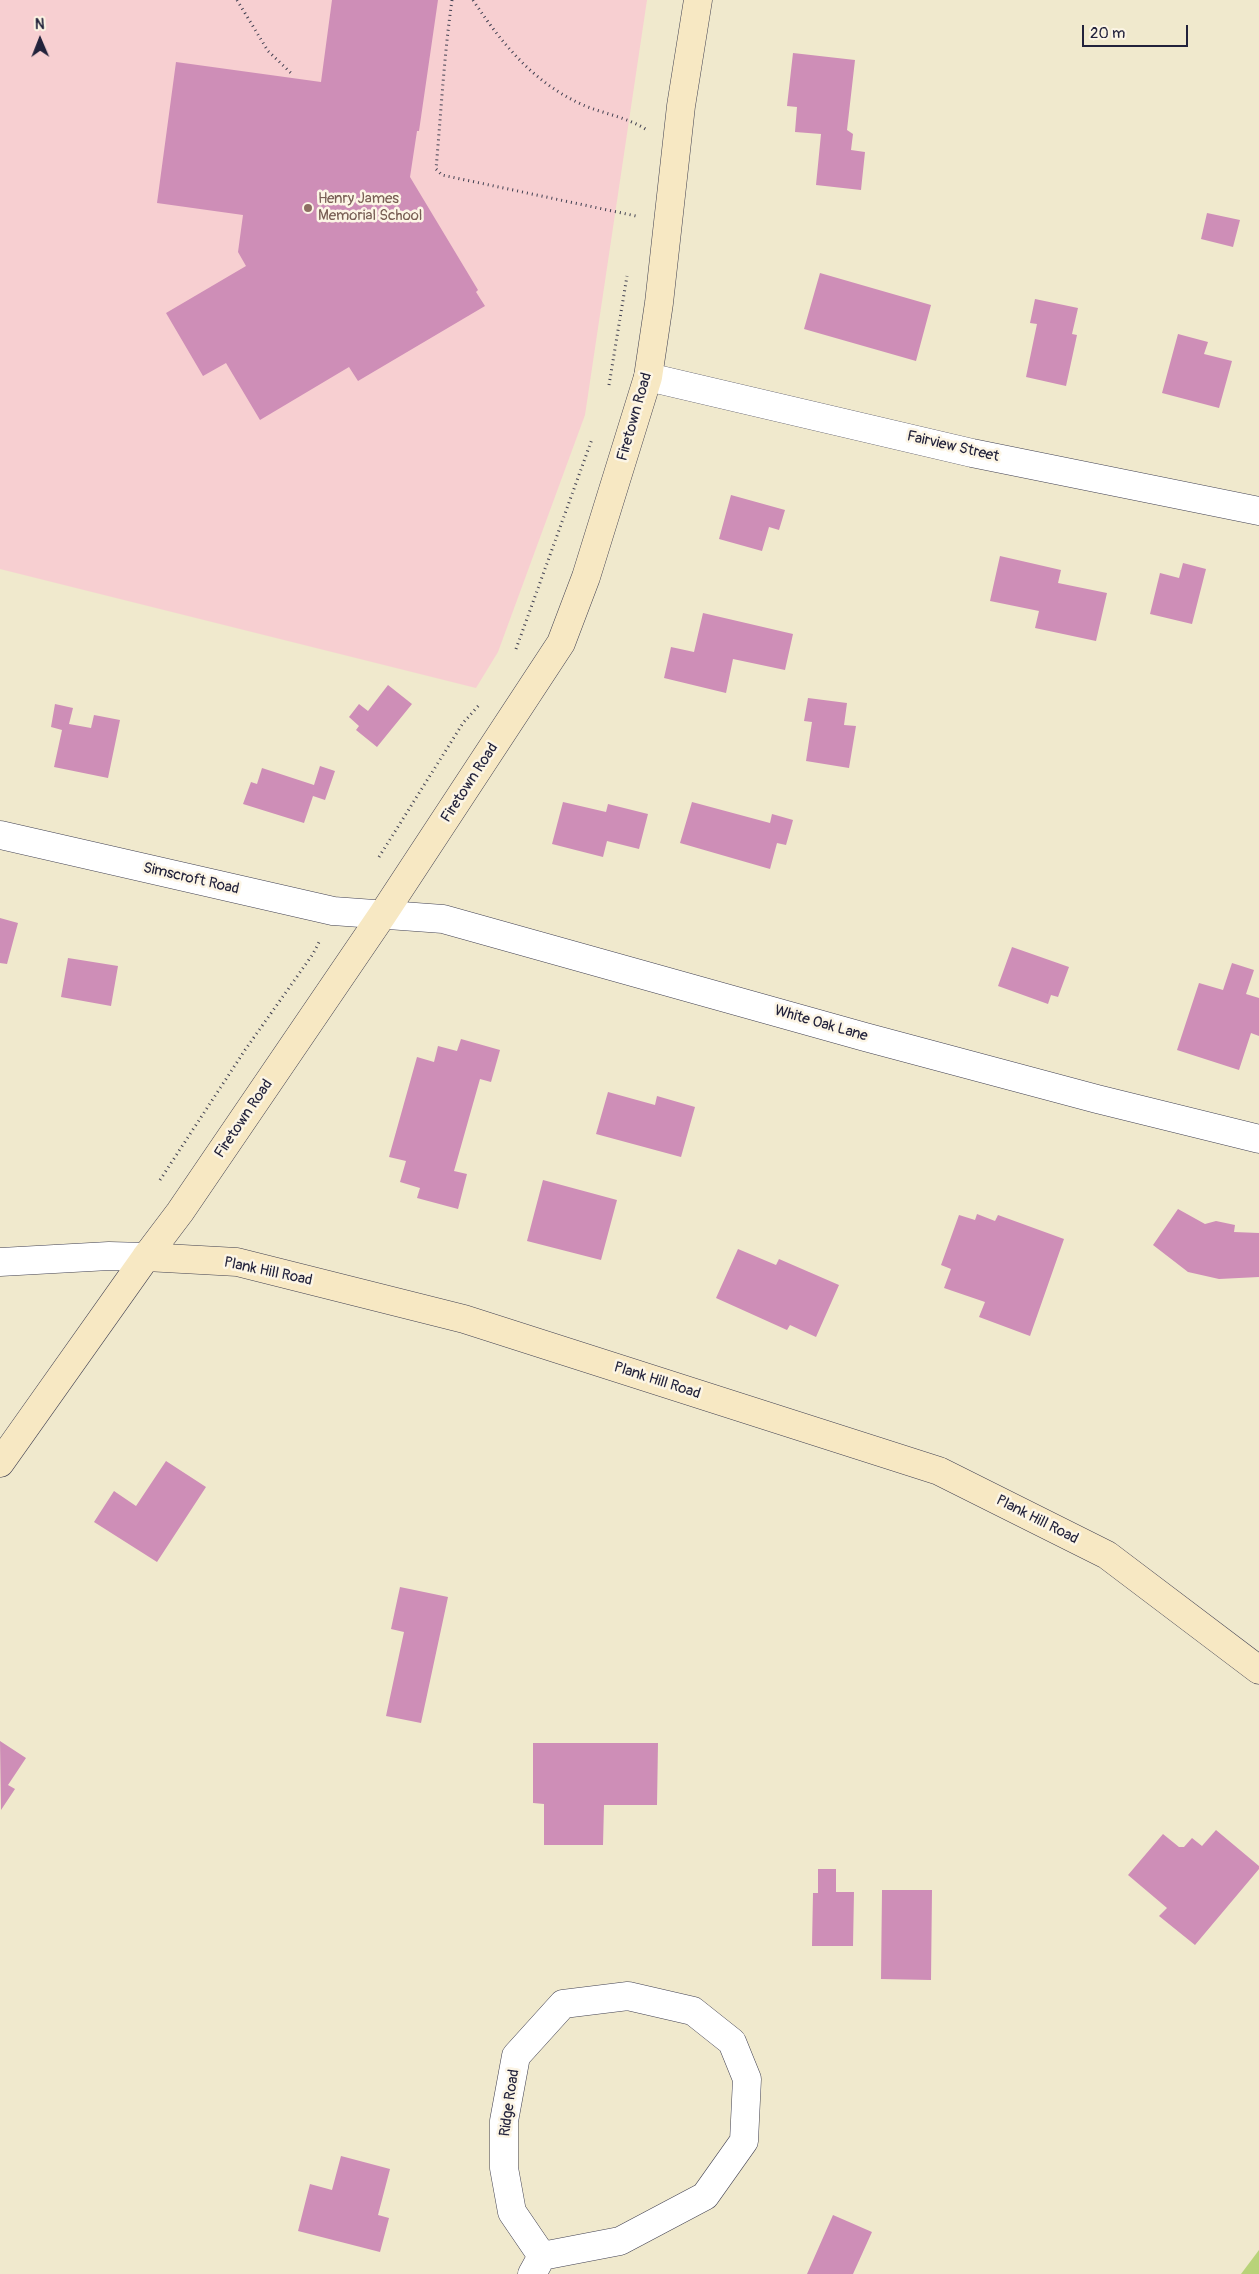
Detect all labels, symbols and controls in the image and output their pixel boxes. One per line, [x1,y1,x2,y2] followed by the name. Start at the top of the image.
[15,15,65,65] north arrow
[1084,15,1190,47] scale bar
[35,16,45,33] text: N
[1090,24,1125,43] text: 20 m
[318,190,422,225] place label: Henry James Memorial School
[302,202,314,214] marker: Henry James Memorial School
[614,371,656,463] street label: Firetown Road
[905,428,1001,466] street label: Fairview Street
[438,740,502,826] street label: Firetown Road
[141,859,241,899] street label: Simscroft Road
[772,1002,870,1046] street label: White Oak Lane
[211,1076,277,1162] street label: Firetown Road
[222,1254,314,1290] street label: Plank Hill Road
[611,1359,703,1403] street label: Plank Hill Road
[993,1492,1081,1548] street label: Plank Hill Road
[496,2068,524,2138] street label: Ridge Road

